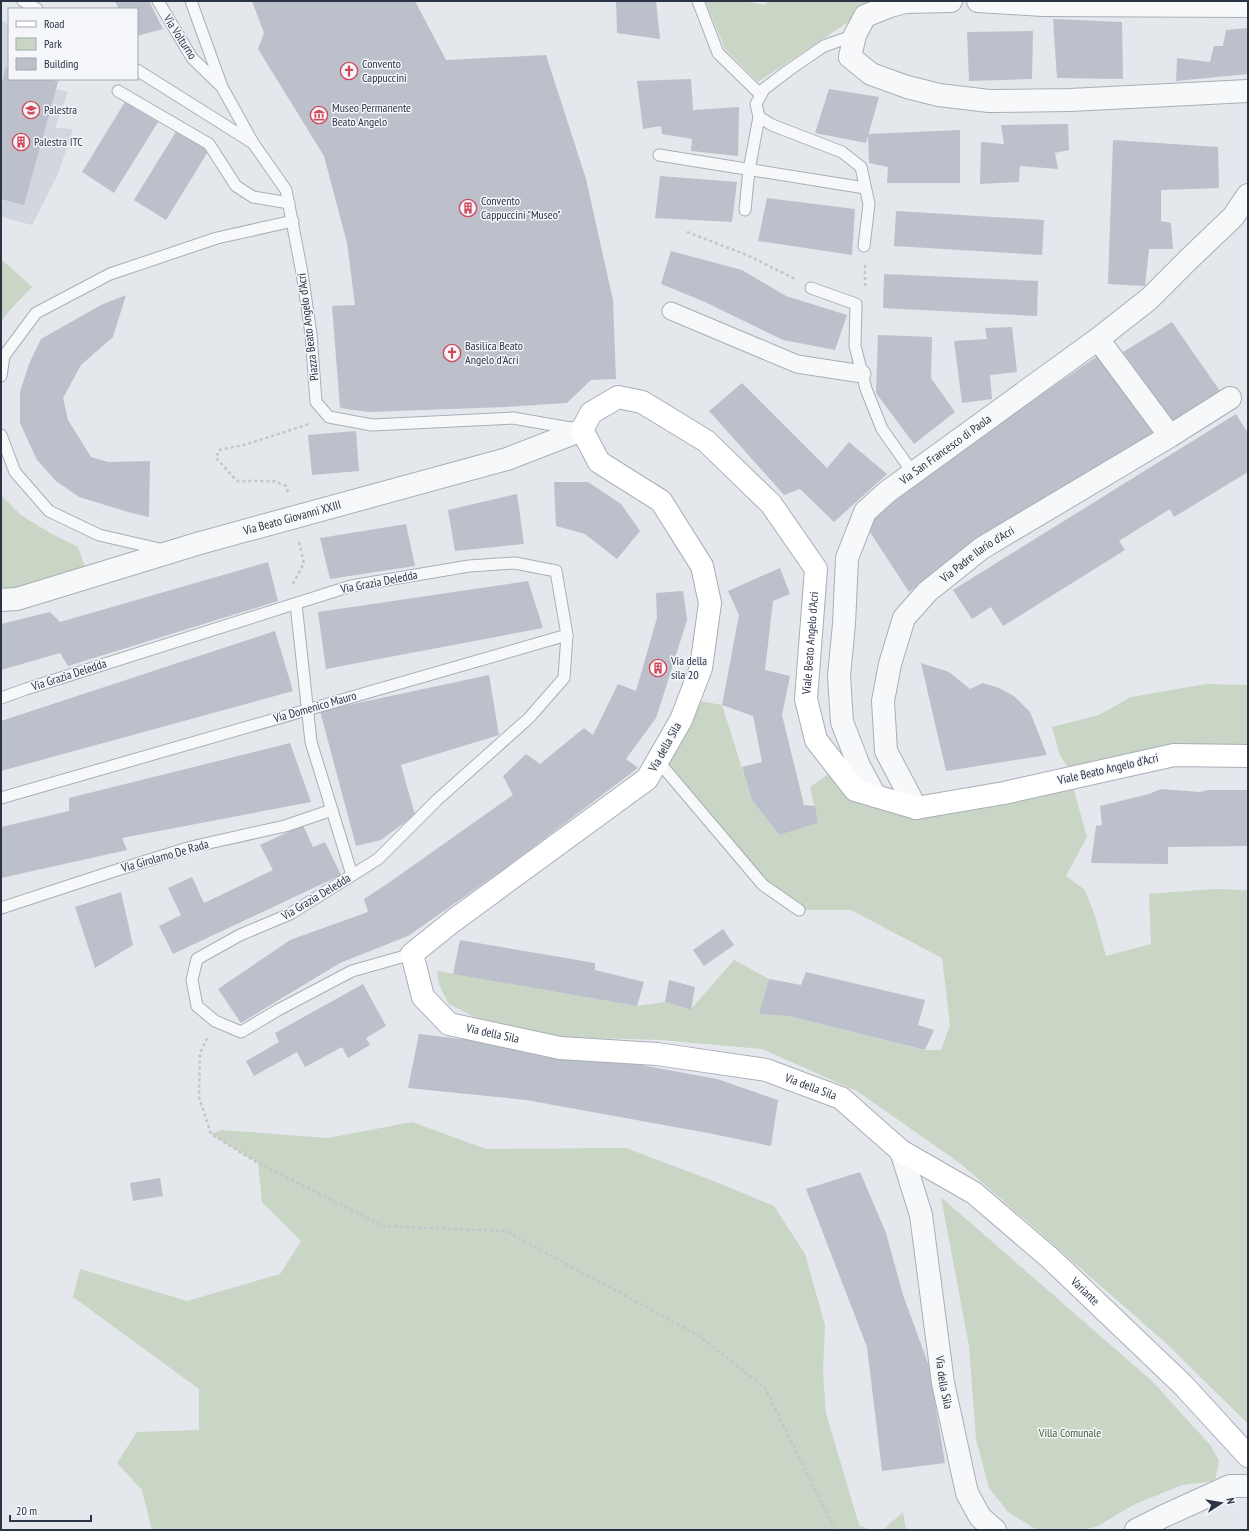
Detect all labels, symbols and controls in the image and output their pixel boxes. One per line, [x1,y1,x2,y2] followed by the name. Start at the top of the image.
[8,8,138,80] legend
[160,11,200,62] street label: Via Volturno
[44,16,64,31] text: Road
[44,36,62,51] text: Park
[44,56,79,71] text: Building
[362,56,407,85] place label: Convento Cappuccini
[339,61,359,81] church icon: Convento Cappuccini
[21,100,41,120] school or university icon: Palestra
[332,100,411,129] place label: Museo Permanente Beato Angelo
[44,102,77,117] place label: Palestra
[309,105,329,125] museum icon: Museo Permanente Beato Angelo
[11,132,31,152] building icon: Palestra ITC
[34,134,83,149] place label: Palestra ITC
[481,193,561,222] place label: Convento Cappuccini "Museo"
[458,198,478,218] building icon: Convento Cappuccini "Museo"
[293,272,322,382] street label: Piazza Beato Angelo d'Acri
[465,338,523,367] place label: Basilica Beato Angelo d'Acri
[442,343,462,363] church icon: Basilica Beato Angelo d'Acri
[896,411,994,488] street label: Via San Francesco di Paola
[241,497,343,538] street label: Via Beato Giovanni XXIII
[936,523,1017,586] street label: Via Padre Ilario d'Acri
[338,567,419,597] street label: Via Grazia Deledda
[798,591,821,696] street label: Viale Beato Angelo d'Acri
[670,653,707,682] place label: Via della sila 20
[29,655,108,694] street label: Via Grazia Deledda
[648,658,668,678] building icon: Via della sila 20
[271,688,358,726] street label: Via Domenico Mauro
[644,719,684,775] street label: Via della Sila
[1055,750,1160,788] street label: Viale Beato Angelo d'Acri
[119,836,210,875] street label: Via Girolamo De Rada
[278,870,353,924] street label: Via Grazia Deledda
[464,1020,521,1046] street label: Via della Sila
[782,1069,839,1103] street label: Via della Sila
[1067,1273,1103,1308] street label: Variante
[932,1354,957,1411] street label: Via della Sila
[1038,1425,1101,1440] park label: Villa Comunale
[1201,1483,1241,1523] north arrow
[10,1497,91,1523] scale bar
[1223,1497,1238,1505] text: N
[16,1503,37,1518] text: 20 m

